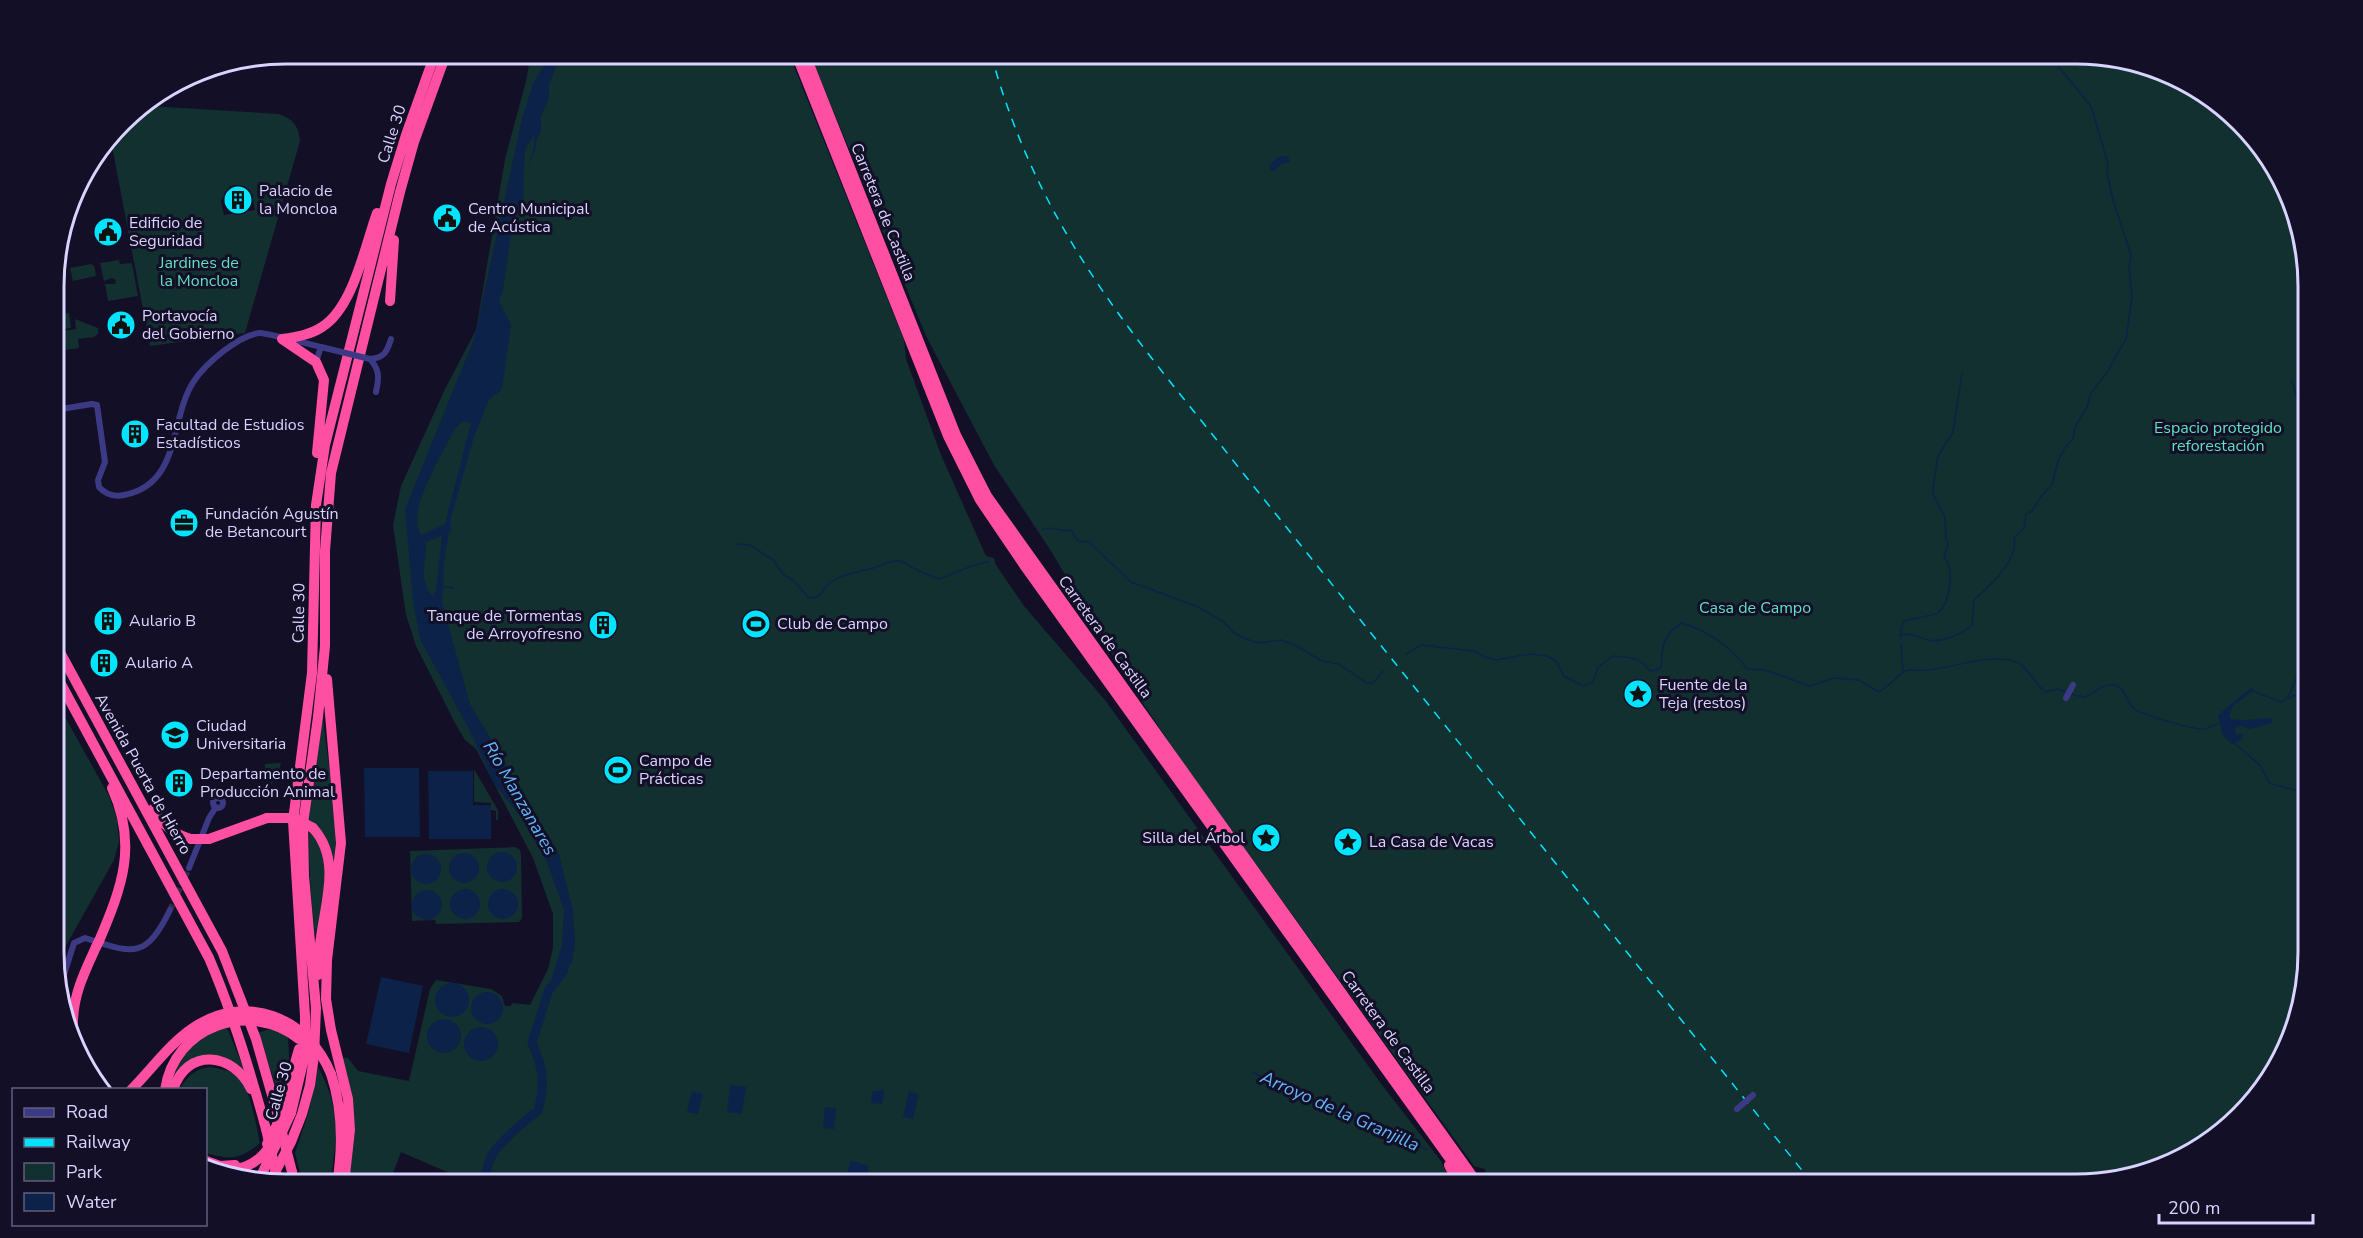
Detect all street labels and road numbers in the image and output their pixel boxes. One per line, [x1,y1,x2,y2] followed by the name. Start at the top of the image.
[372,102,412,166] street label: Calle 30
[845,140,921,284] street label: Carretera de Castilla
[1053,571,1157,703] street label: Carretera de Castilla
[287,583,311,643] street label: Calle 30
[89,689,197,859] street label: Avenida Puerta de Hierro
[1336,966,1440,1098] street label: Carretera de Castilla
[260,1059,298,1123] street label: Calle 30

